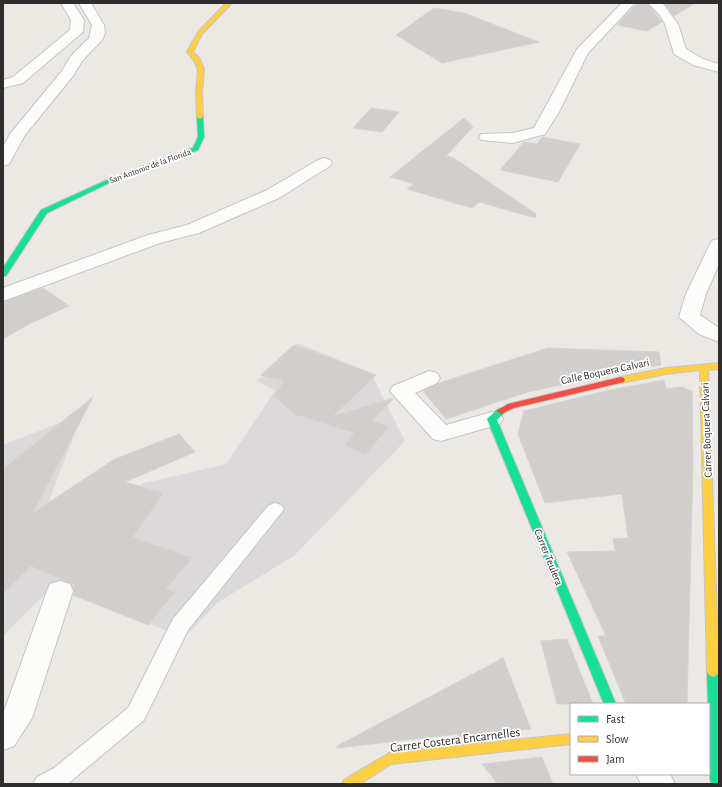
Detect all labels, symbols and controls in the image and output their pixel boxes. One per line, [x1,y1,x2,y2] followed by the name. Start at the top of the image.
[108,147,192,185] street label: San Antonio de la Florida
[560,357,650,386] street label: Calle Boquera Calvari
[699,382,714,478] street label: Carrer Boquera Calvari
[532,527,565,587] street label: Carrer Teulera
[570,703,710,775] legend
[606,713,625,725] text: Fast
[389,726,521,755] street label: Carrer Costera Encarnelles
[606,733,628,745] text: Slow
[606,753,625,765] text: Jam

